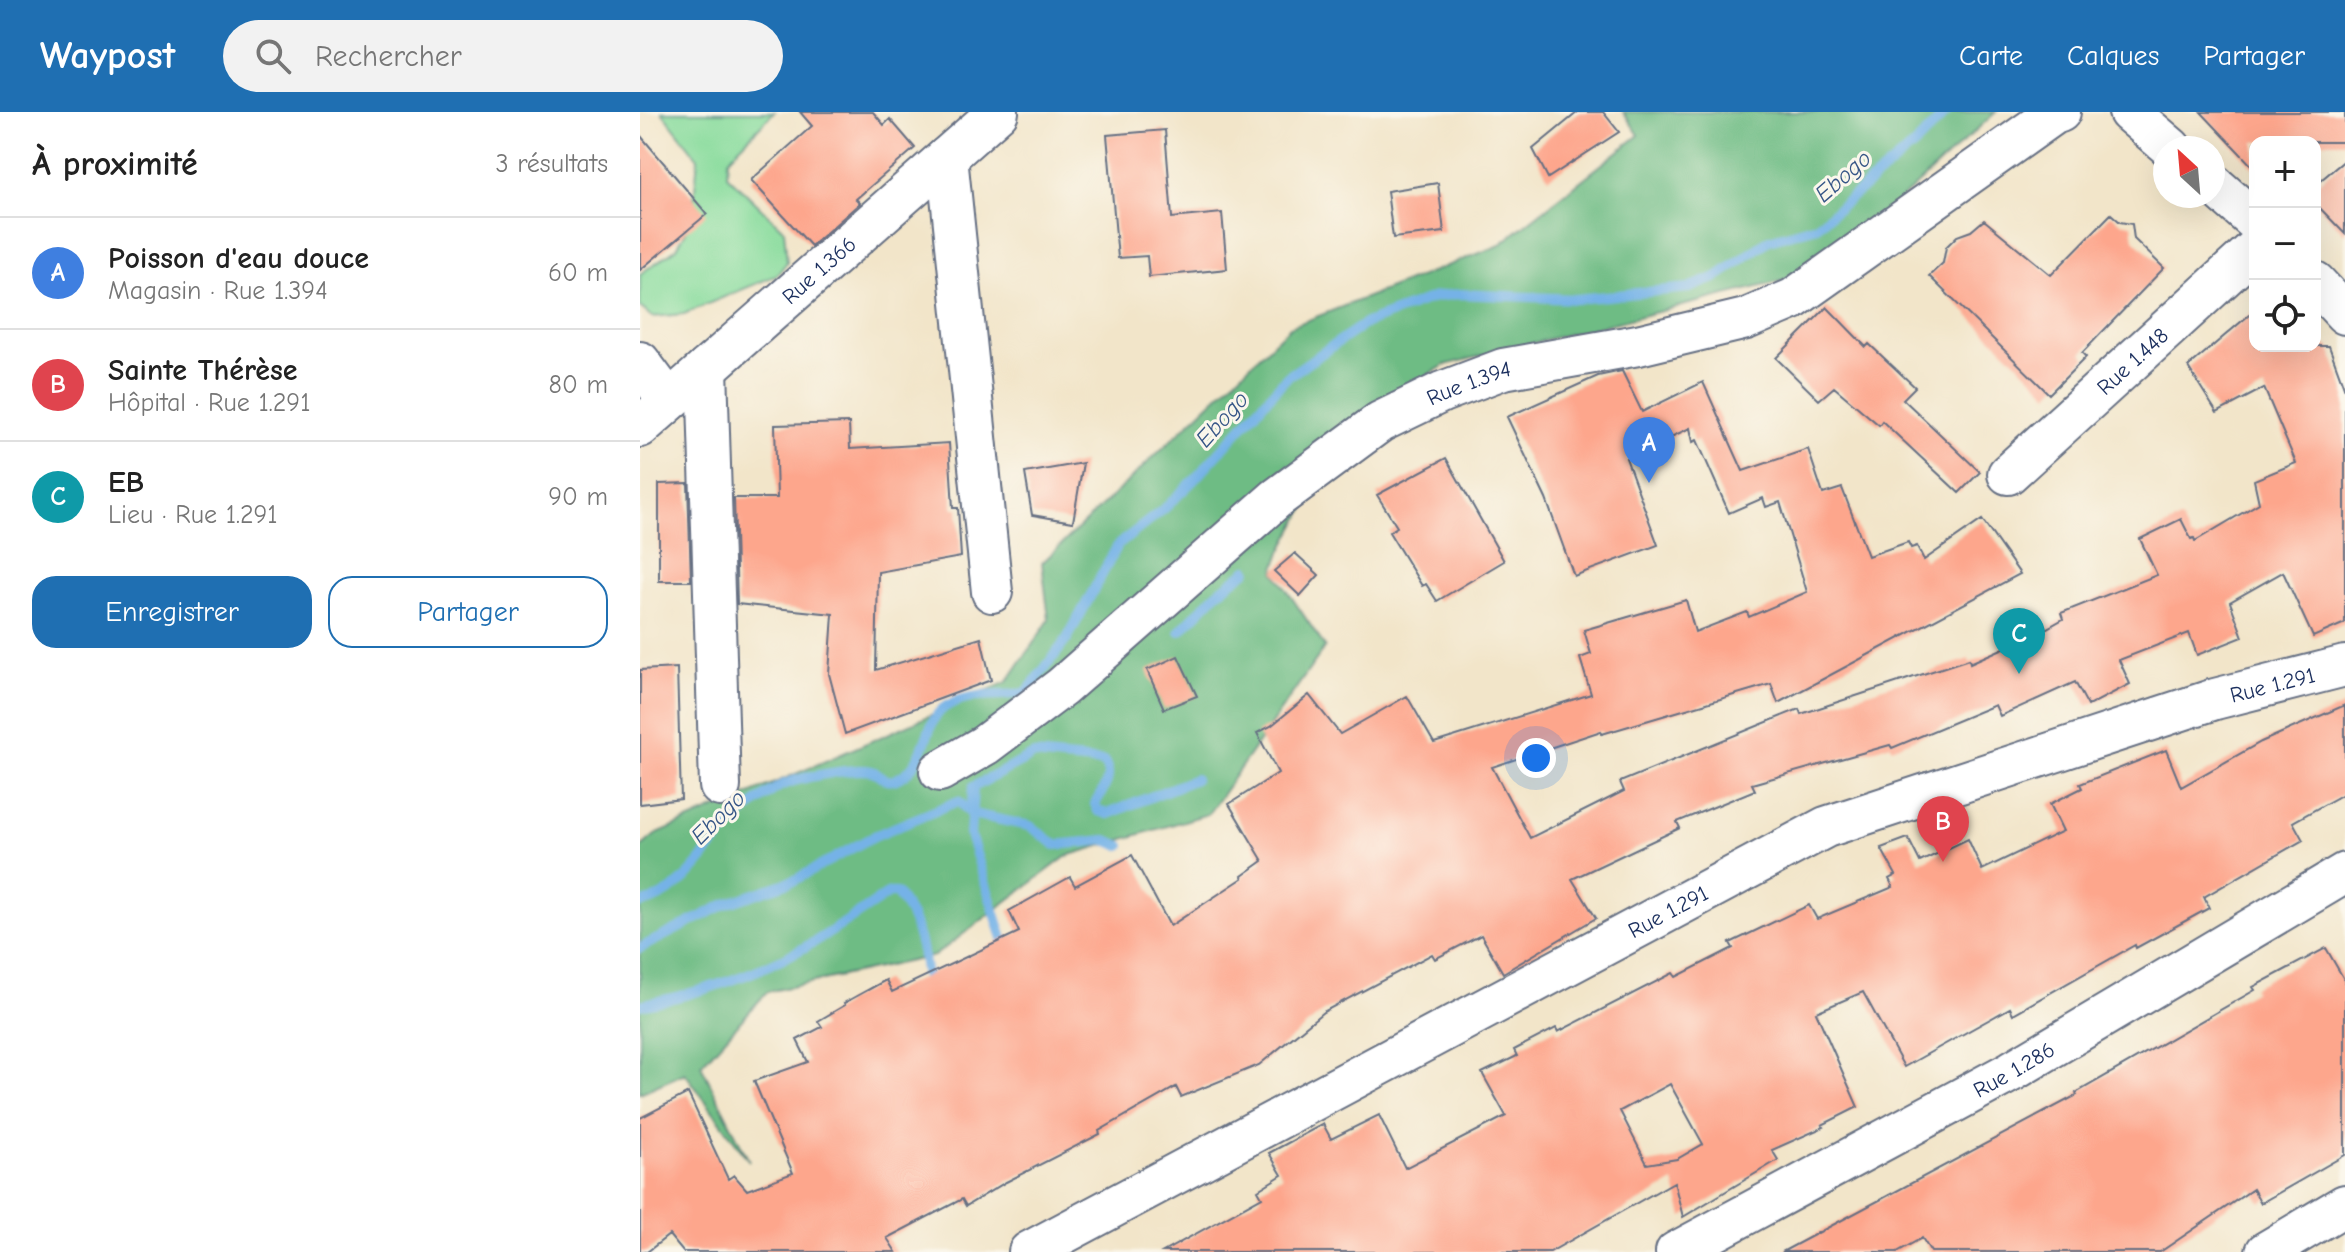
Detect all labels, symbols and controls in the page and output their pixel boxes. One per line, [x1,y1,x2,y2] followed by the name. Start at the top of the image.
[223,20,783,92] search box
[40,34,175,78] text: Waypost
[251,34,295,78] icon: search
[315,39,462,74] text: Rechercher
[1959,40,2023,72] text: Carte
[2067,40,2159,72] text: Calques
[2203,40,2305,72] text: Partager
[2153,136,2225,208] north arrow
[2249,136,2321,352] map controls
[2249,136,2321,208] button: +
[32,144,198,184] text: À proximité
[1809,144,1877,208] water label: Ebogo
[495,149,608,179] text: 3 résultats
[2249,208,2321,280] button: −
[777,231,862,310] street label: Rue 1.366
[108,241,369,276] text: Poisson d'eau douce
[51,258,65,288] text: A
[548,258,608,288] text: 60 m
[108,276,328,306] text: Magasin · Rue 1.394
[2249,280,2321,352] button: locate
[2092,323,2174,401] street label: Rue 1.448
[108,353,297,388] text: Sainte Thérèse
[1423,356,1513,411] street label: Rue 1.394
[50,370,66,400] text: B
[549,370,608,400] text: 80 m
[1190,385,1254,453] water label: Ebogo
[108,388,310,418] text: Hôpital · Rue 1.291
[1623,417,1675,483] pin: A
[108,465,144,500] text: EB
[50,482,66,512] text: C
[548,482,608,512] text: 90 m
[108,500,278,530] text: Lieu · Rue 1.291
[32,576,312,648] button: Enregistrer
[328,576,608,648] button: Partager
[1993,608,2045,674] pin: C
[2227,662,2318,709] street label: Rue 1.291
[1516,738,1556,778] your location
[685,784,751,850] water label: Ebogo
[1917,796,1969,862] pin: B
[1624,880,1713,944] street label: Rue 1.291
[1969,1037,2060,1103] street label: Rue 1.286

